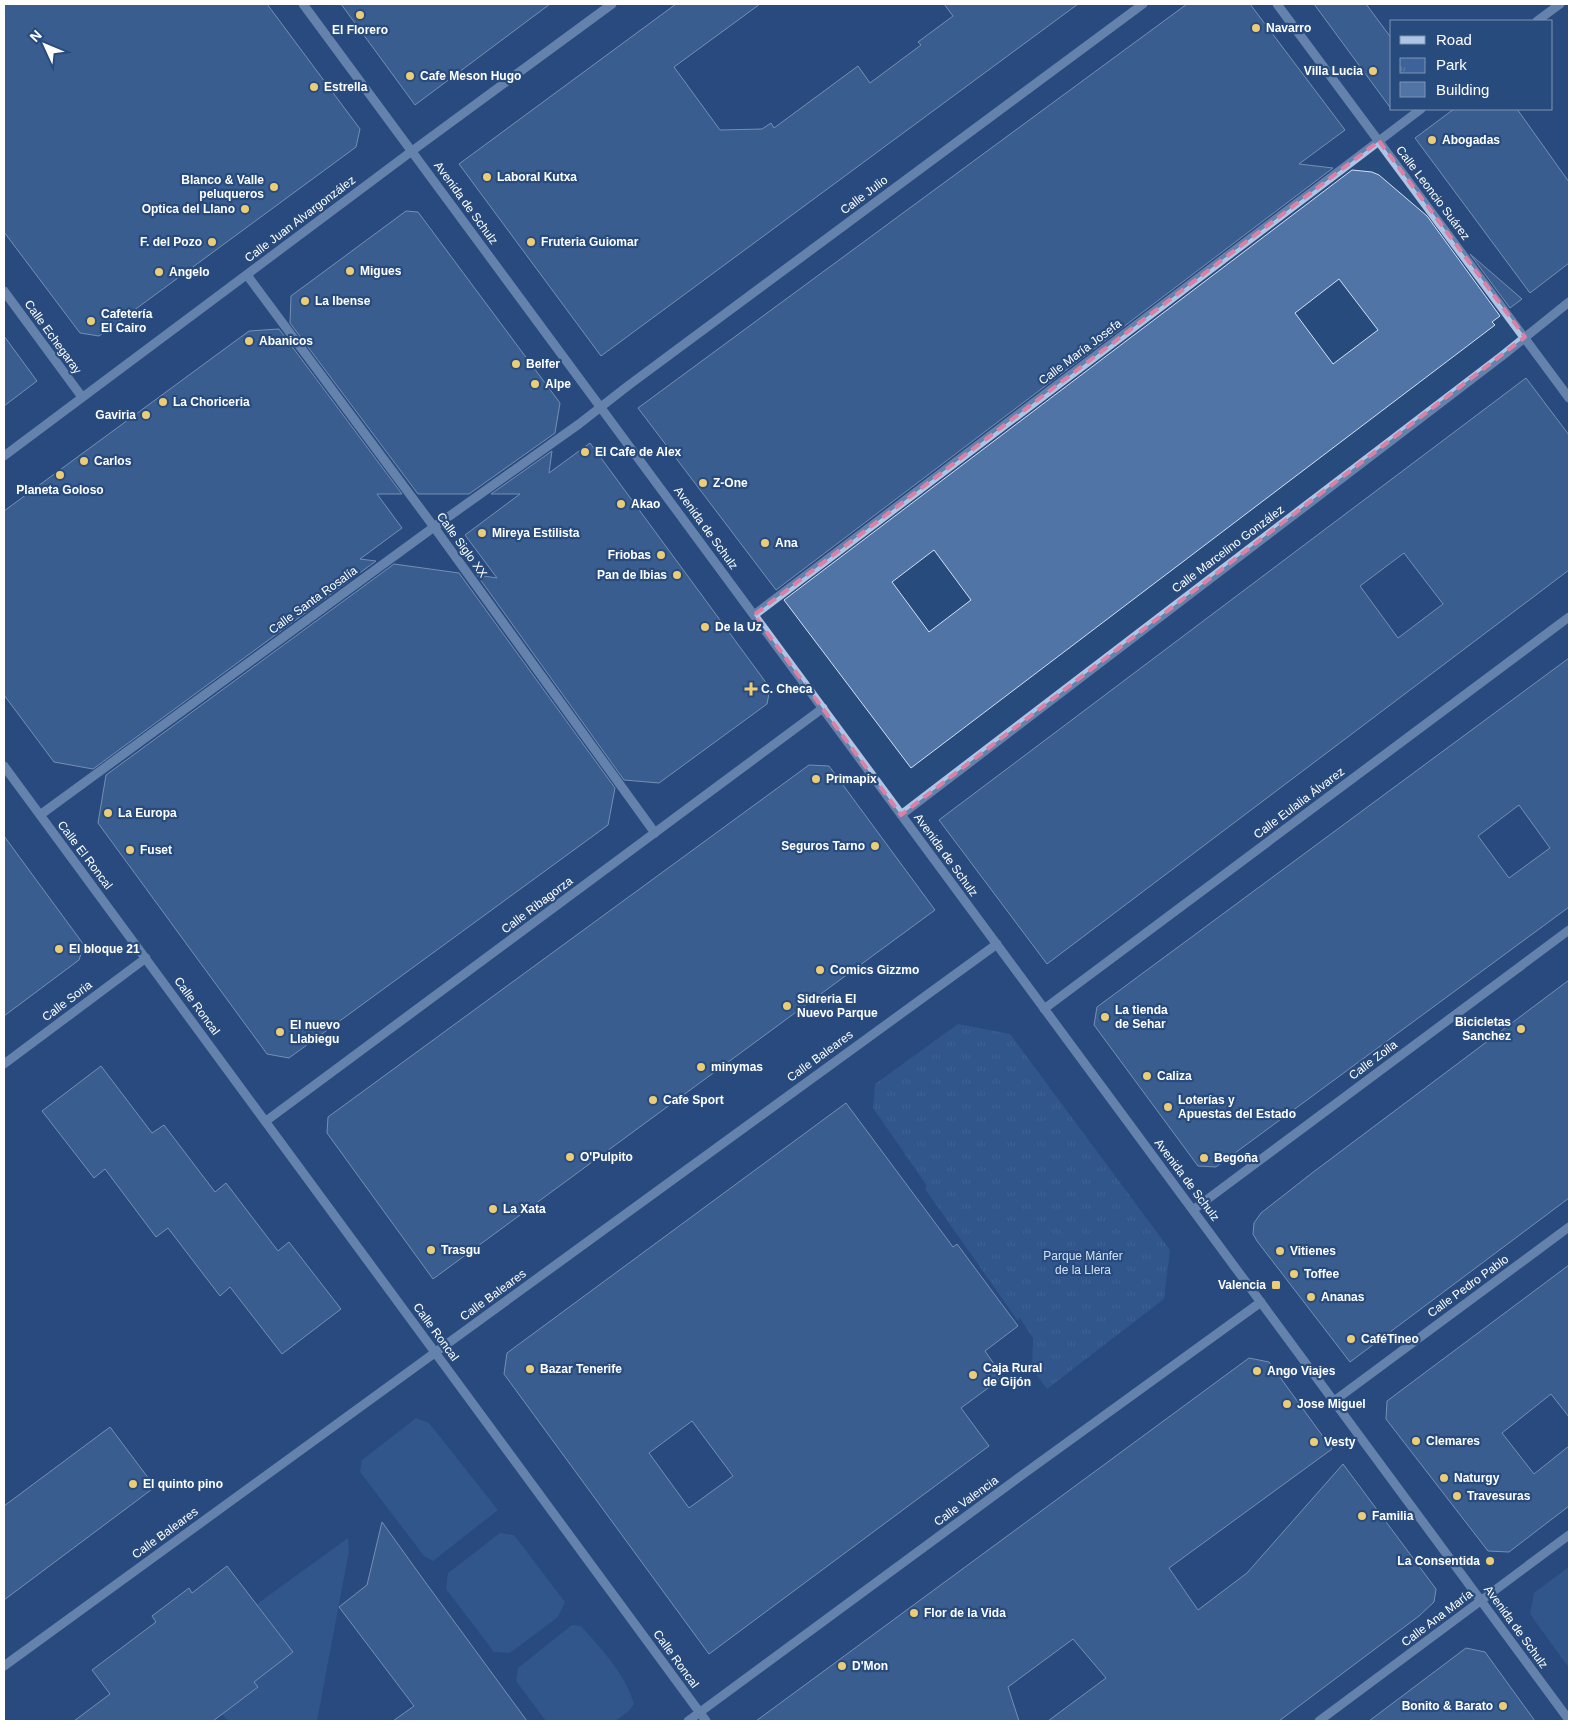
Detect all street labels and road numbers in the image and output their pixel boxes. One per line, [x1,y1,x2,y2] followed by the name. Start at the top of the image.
[1393,143,1473,243] street label: Calle Leoncio Suárez
[431,159,501,247] street label: Avenida de Schulz
[242,173,358,265] street label: Calle Juan Alvargonzález
[838,173,891,217] street label: Calle Julio
[21,297,85,377] street label: Calle Echegaray
[1036,316,1124,388] street label: Calle María Josefa
[671,484,741,572] street label: Avenida de Schulz
[1169,502,1287,596] street label: Calle Marcelino González
[434,510,490,580] street label: Calle Siglo XX
[266,563,360,637] street label: Calle Santa Rosalía
[1250,763,1347,842] street label: Calle Eulalia Álvarez
[911,811,981,899] street label: Avenida de Schulz
[55,818,115,892] street label: Calle El Roncal
[499,874,576,936] street label: Calle Ribagorza
[171,974,223,1038] street label: Calle Roncal
[39,978,95,1024] street label: Calle Soria
[784,1027,856,1085] street label: Calle Baleares
[1346,1037,1400,1083] street label: Calle Zoila
[1152,1136,1222,1224] street label: Avenida de Schulz
[1425,1252,1512,1320] street label: Calle Pedro Pablo
[457,1266,529,1324] street label: Calle Baleares
[410,1300,462,1364] street label: Calle Roncal
[931,1473,1001,1529] street label: Calle Valencia
[129,1504,201,1562] street label: Calle Baleares
[1481,1583,1551,1671] street label: Avenida de Schulz
[1399,1587,1476,1649] street label: Calle Ana María
[650,1627,702,1691] street label: Calle Roncal

